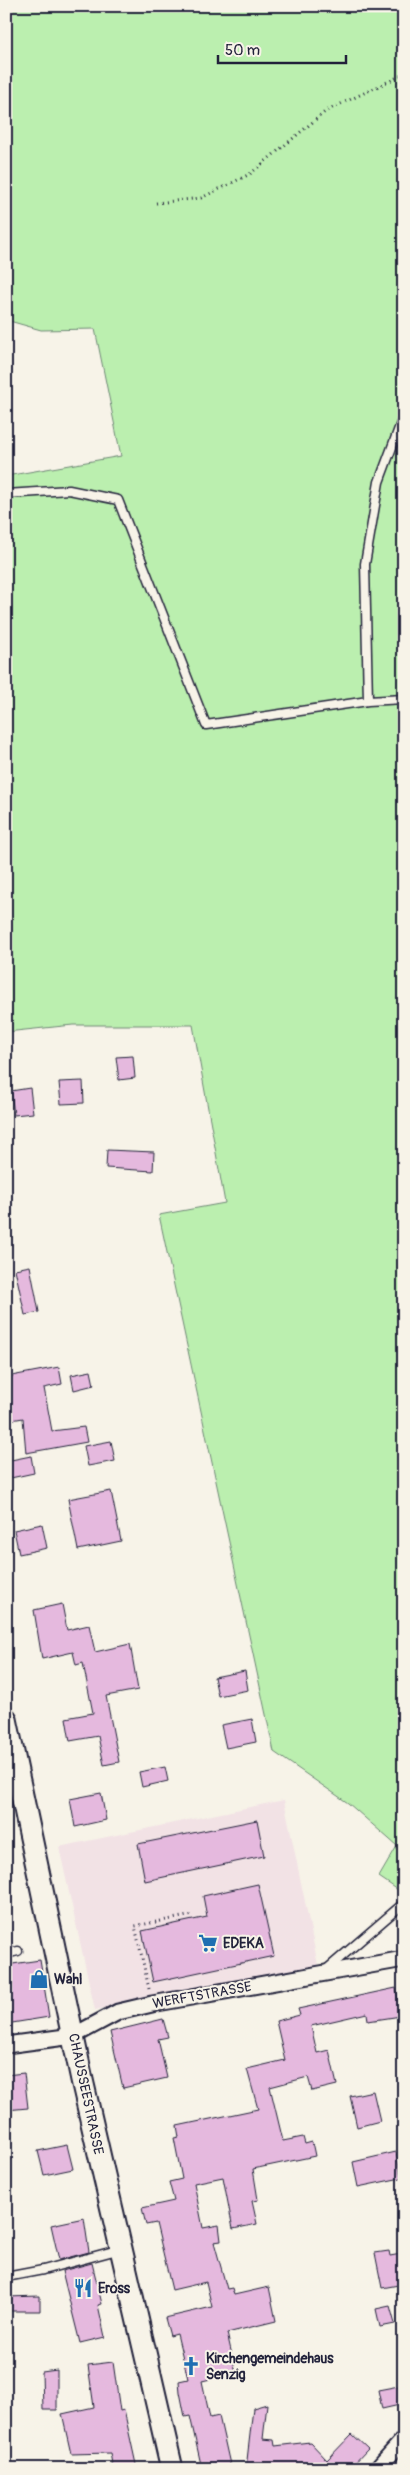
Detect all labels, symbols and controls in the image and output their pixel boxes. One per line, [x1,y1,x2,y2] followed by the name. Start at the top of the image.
[218,32,345,64] scale bar
[225,41,260,60] text: 50 m
[197,1932,219,1954] supermarket icon: EDEKA
[223,1935,264,1952] place label: EDEKA
[28,1968,50,1990] shop icon: Wahl
[54,1971,82,1988] place label: Wahl
[151,1978,253,2012] street label: WERFTSTRASSE
[65,2032,107,2156] street label: CHAUSSEESTRASSE
[72,2277,94,2299] restaurant icon: Eross
[98,2280,131,2297] place label: Eross
[206,2350,334,2383] place label: Kirchengemeindehaus Senzig
[180,2355,202,2377] church icon: Kirchengemeindehaus Senzig

